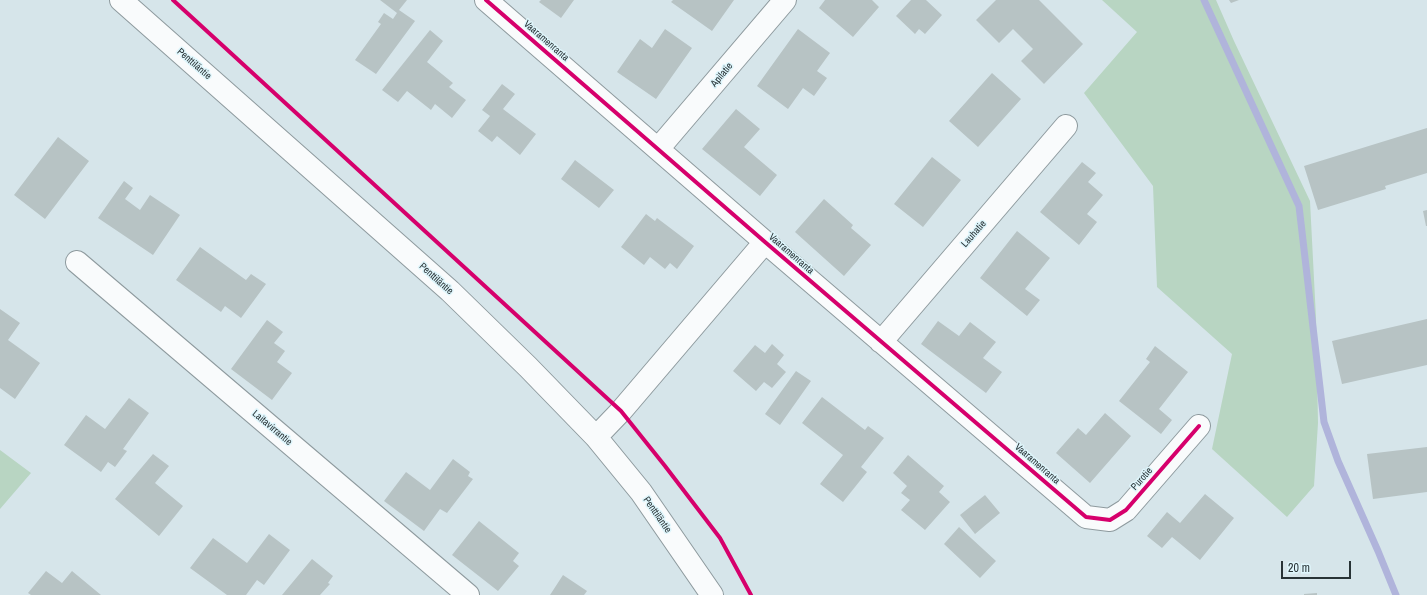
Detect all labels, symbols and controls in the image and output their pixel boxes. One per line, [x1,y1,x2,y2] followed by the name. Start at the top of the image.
[521,18,571,64] street label: Vaaramenranta
[174,46,214,82] street label: Penttiläntie
[708,60,736,90] street label: Apilatie
[959,218,989,250] street label: Lauhatie
[766,231,816,277] street label: Vaaramenranta
[417,261,455,297] street label: Penttiläntie
[250,408,294,448] street label: Laitavirrantie
[1012,441,1062,487] street label: Vaaramenranta
[1129,465,1155,493] street label: Purotie
[640,495,674,535] street label: Penttiläntie
[1283,553,1353,579] scale bar
[1288,560,1310,576] text: 20 m

